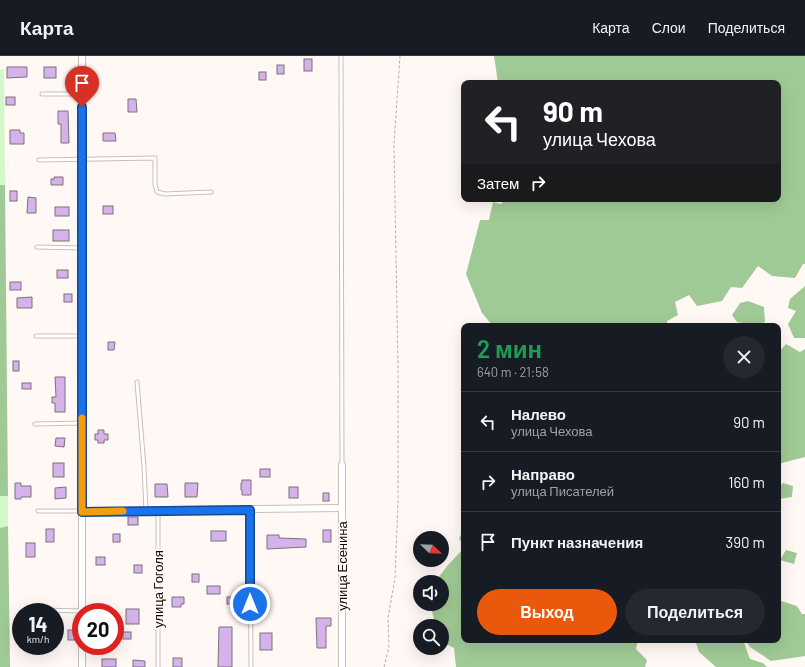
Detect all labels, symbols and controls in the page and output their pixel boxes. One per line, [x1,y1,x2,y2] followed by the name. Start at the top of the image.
[20,16,74,39] text: Карта
[592,19,630,36] text: Карта
[652,19,686,36] text: Слои
[708,19,785,36] text: Поделиться
[65,66,99,107] pin
[71,72,93,94] icon: arrive
[543,94,603,128] text: 90 m
[477,96,529,148] icon: left
[543,128,656,150] text: улица Чехова
[527,172,549,194] icon: right
[477,174,519,192] text: Затем
[477,334,542,363] text: 2 мин
[723,336,765,378] button: close
[477,364,549,380] text: 640 m · 21:58
[511,405,566,423] text: Налево
[477,411,499,433] icon: left
[733,413,765,431] text: 90 m
[511,423,593,439] text: улица Чехова
[511,465,575,483] text: Направо
[477,471,499,493] icon: right
[728,473,765,491] text: 160 m
[511,483,614,499] text: улица Писателей
[334,521,350,611] street label: улица Есенина
[413,531,449,567] north arrow
[413,531,449,655] map controls
[477,531,499,553] icon: arrive
[511,533,643,551] text: Пункт назначения
[726,533,765,551] text: 390 m
[150,550,166,628] street label: улица Гоголя
[413,575,449,611] button: sound
[229,583,271,625] position arrow
[477,589,617,635] button: Выход
[625,589,765,635] button: Поделиться
[72,603,124,655] speed limit sign: 20
[28,612,48,636] text: 14
[413,619,449,655] button: search
[27,633,49,645] text: km/h

